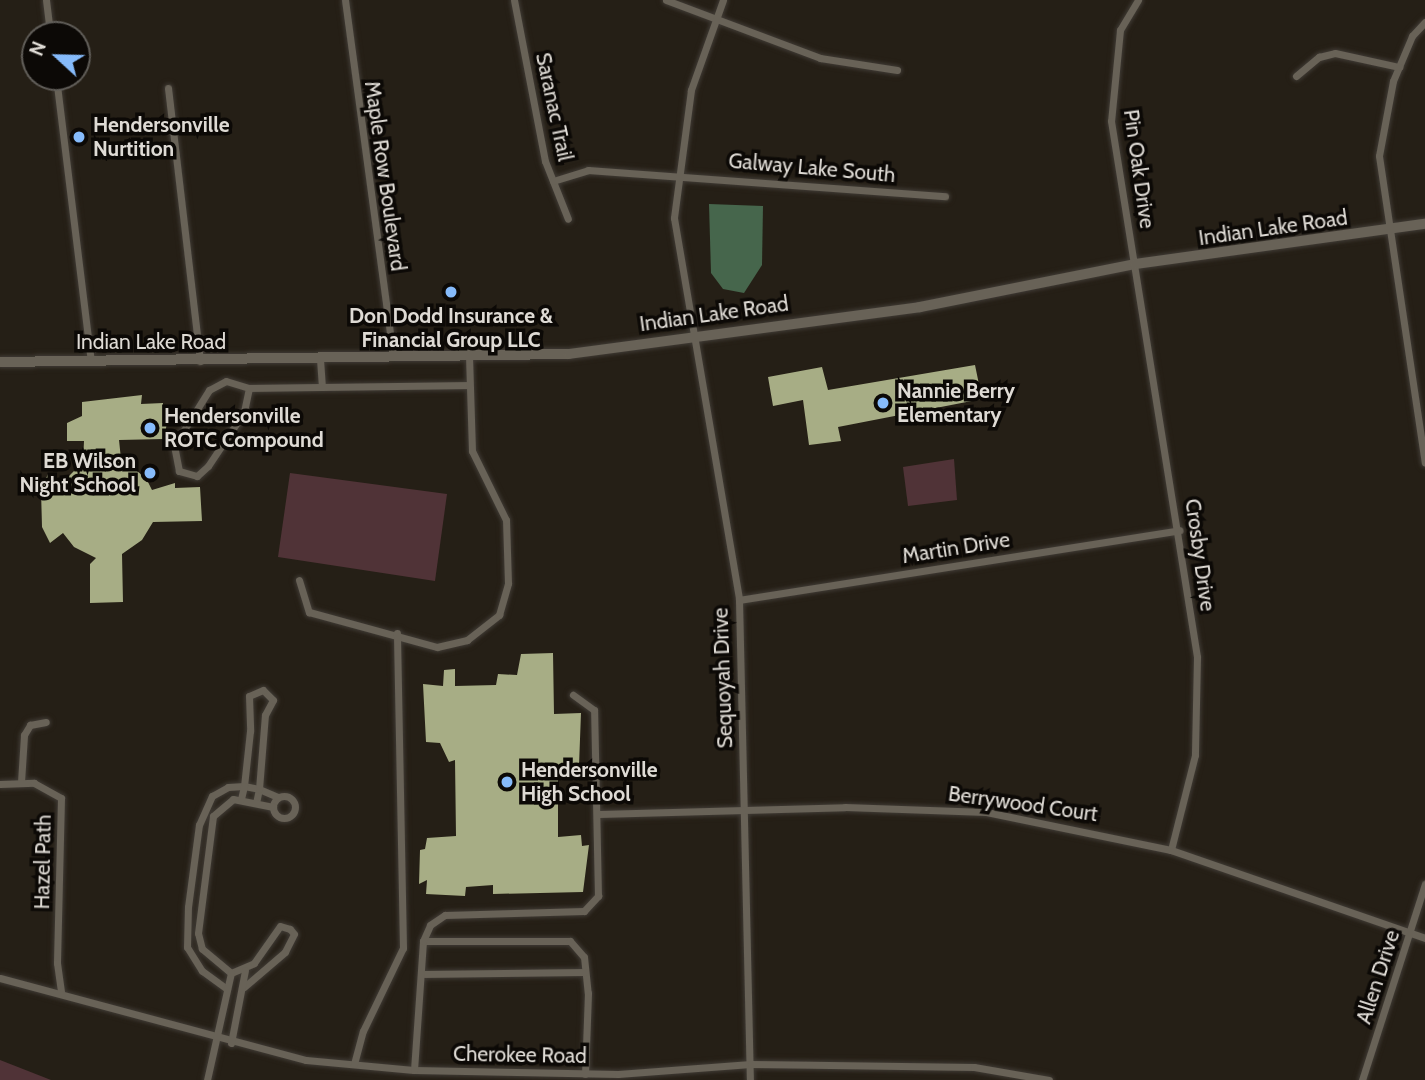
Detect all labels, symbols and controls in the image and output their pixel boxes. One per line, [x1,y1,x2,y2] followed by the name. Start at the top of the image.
[21,21,91,91] north arrow
[25,38,51,59] text: N
[530,50,578,164] street label: Saranac Trail
[359,79,411,273] street label: Maple Row Boulevard
[1118,108,1160,230] street label: Pin Oak Drive
[93,112,230,162] place label: Hendersonville Nurtition
[71,129,87,145] marker: Hendersonville Nurtition
[727,148,897,188] street label: Galway Lake South
[1197,205,1349,251] street label: Indian Lake Road
[443,284,459,300] marker: Don Dodd Insurance & Financial Group LLC
[638,291,790,337] street label: Indian Lake Road
[349,303,553,353] place label: Don Dodd Insurance & Financial Group LLC
[76,329,226,355] street label: Indian Lake Road
[897,378,1015,428] place label: Nannie Berry Elementary
[875,395,891,411] marker: Nannie Berry Elementary
[164,403,324,453] place label: Hendersonville ROTC Compound
[142,420,158,436] marker: Hendersonville ROTC Compound
[20,448,136,498] place label: EB Wilson Night School
[142,465,158,481] marker: EB Wilson Night School
[1180,497,1220,613] street label: Crosby Drive
[900,527,1012,569] street label: Martin Drive
[708,607,738,749] street label: Sequoyah Drive
[521,757,658,807] place label: Hendersonville High School
[499,774,515,790] marker: Hendersonville High School
[947,781,1099,827] street label: Berrywood Court
[30,814,56,910] street label: Hazel Path
[1351,927,1405,1027] street label: Allen Drive
[453,1041,587,1069] street label: Cherokee Road

